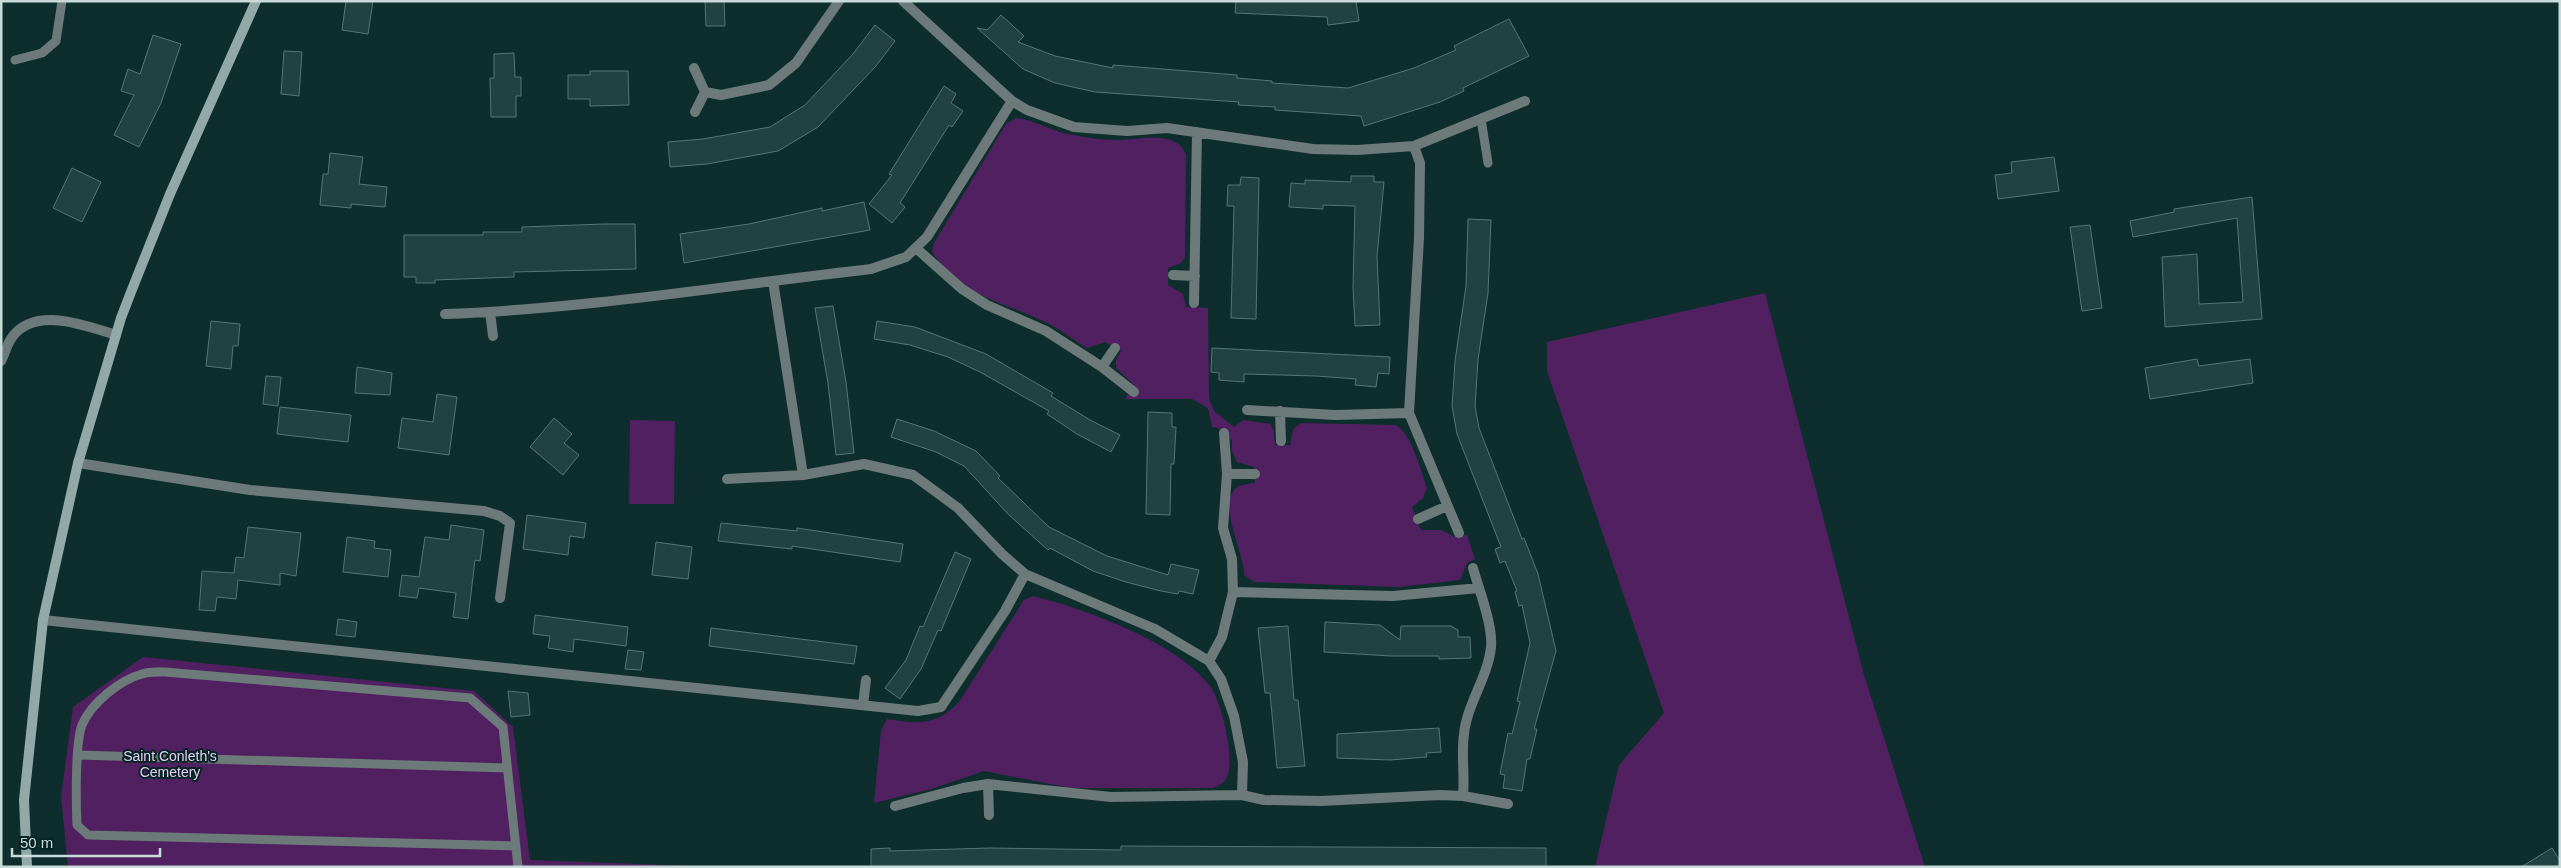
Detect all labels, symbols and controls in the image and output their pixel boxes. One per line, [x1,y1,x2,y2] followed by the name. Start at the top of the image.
[123,748,217,780] park label: Saint Conleth's Cemetery
[12,826,160,858] scale bar
[20,834,53,851] text: 50 m

